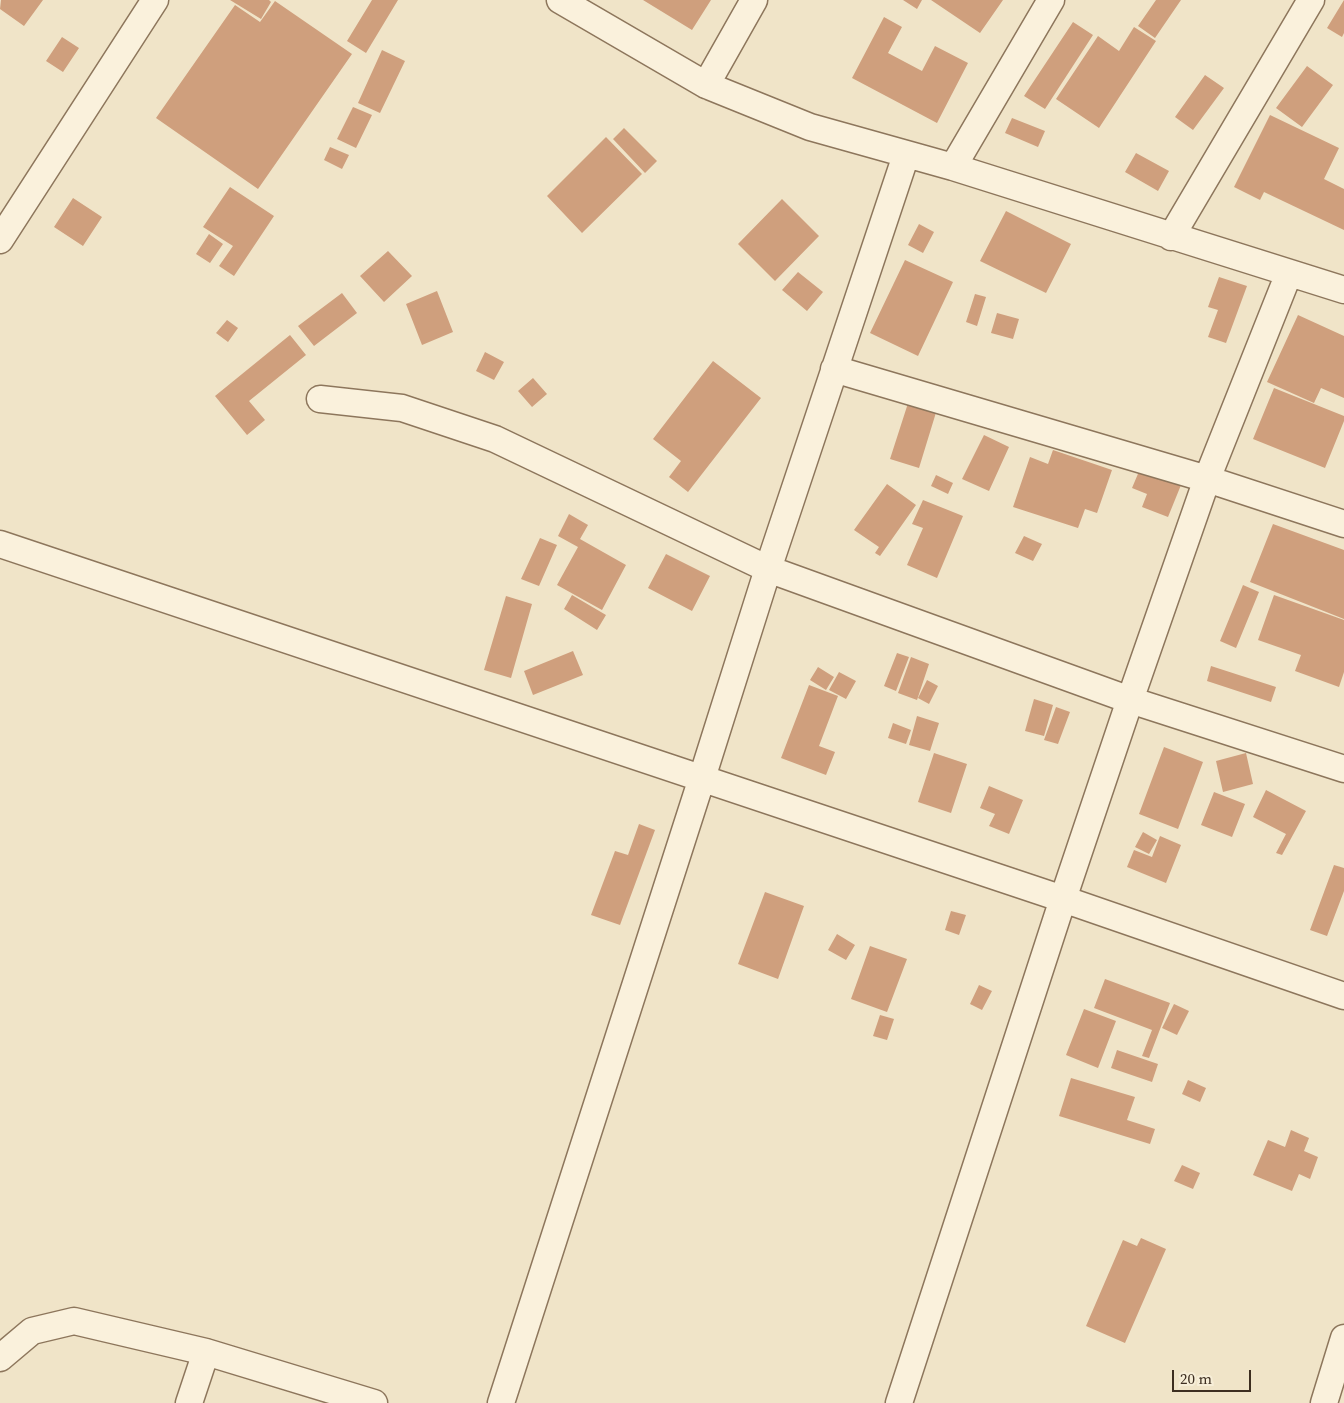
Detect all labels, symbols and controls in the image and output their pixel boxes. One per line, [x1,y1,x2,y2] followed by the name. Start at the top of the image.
[1174,1360,1253,1392] scale bar
[1180,1368,1212,1389] text: 20 m

